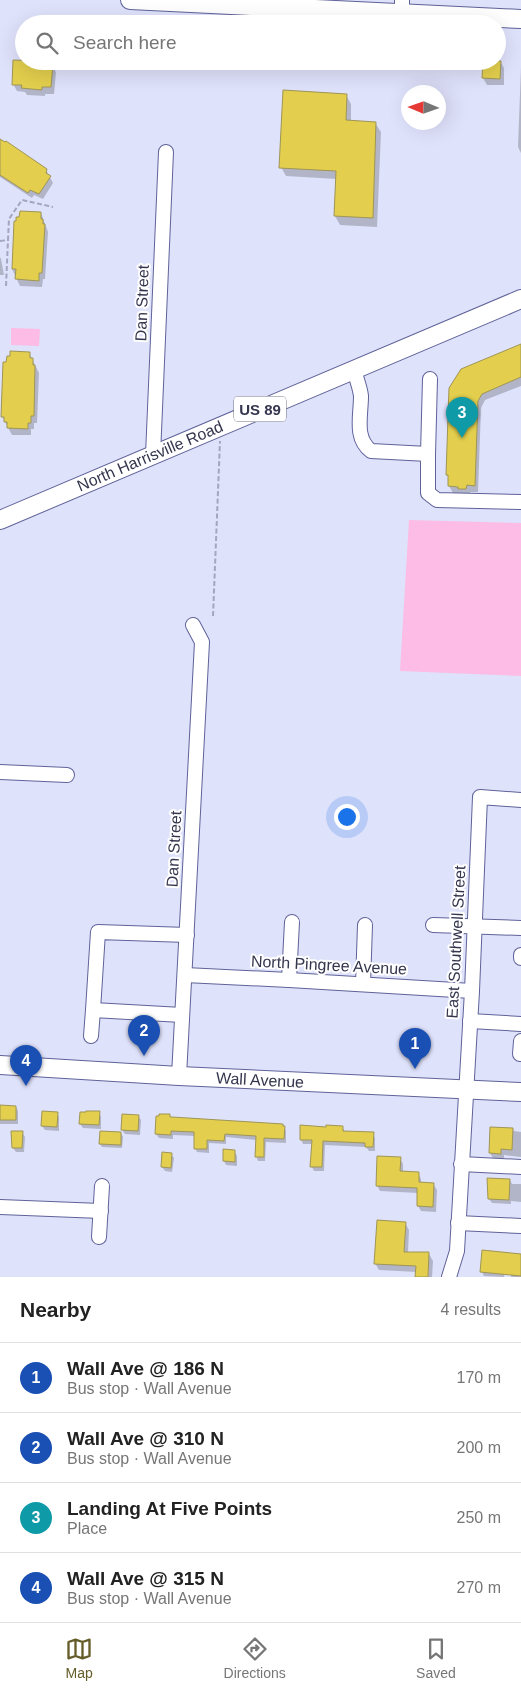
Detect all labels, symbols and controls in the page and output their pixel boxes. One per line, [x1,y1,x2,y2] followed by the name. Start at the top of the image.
[15,15,506,70] search box
[33,29,61,57] icon: search
[73,32,177,53] text: Search here
[401,85,446,130] north arrow
[132,264,152,342] street label: Dan Street
[234,396,286,422] road number: US 89
[446,397,478,438] pin: 3
[75,418,225,494] street label: North Harrisville Road
[334,804,360,830] your location
[164,810,185,888] street label: Dan Street
[444,865,469,1019] street label: East Southwell Street
[251,952,408,978] street label: North Pingree Avenue
[128,1015,160,1056] pin: 2
[399,1028,431,1069] pin: 1
[10,1045,42,1086] pin: 4
[216,1069,305,1091] street label: Wall Avenue
[20,1298,91,1321] text: Nearby
[441,1301,501,1318] text: 4 results
[67,1358,224,1379] text: Wall Ave @ 186 N
[32,1369,40,1386] text: 1
[457,1369,501,1386] text: 170 m
[67,1380,232,1397] text: Bus stop · Wall Avenue
[67,1428,224,1449] text: Wall Ave @ 310 N
[32,1439,40,1456] text: 2
[457,1439,501,1456] text: 200 m
[67,1450,232,1467] text: Bus stop · Wall Avenue
[67,1498,272,1519] text: Landing At Five Points
[32,1509,40,1526] text: 3
[457,1509,501,1526] text: 250 m
[67,1520,107,1537] text: Place
[67,1568,224,1589] text: Wall Ave @ 315 N
[32,1579,40,1596] text: 4
[457,1579,501,1596] text: 270 m
[67,1590,232,1607] text: Bus stop · Wall Avenue
[65,1635,93,1681] tab: Map
[224,1635,286,1681] tab: Directions
[416,1635,456,1681] tab: Saved

